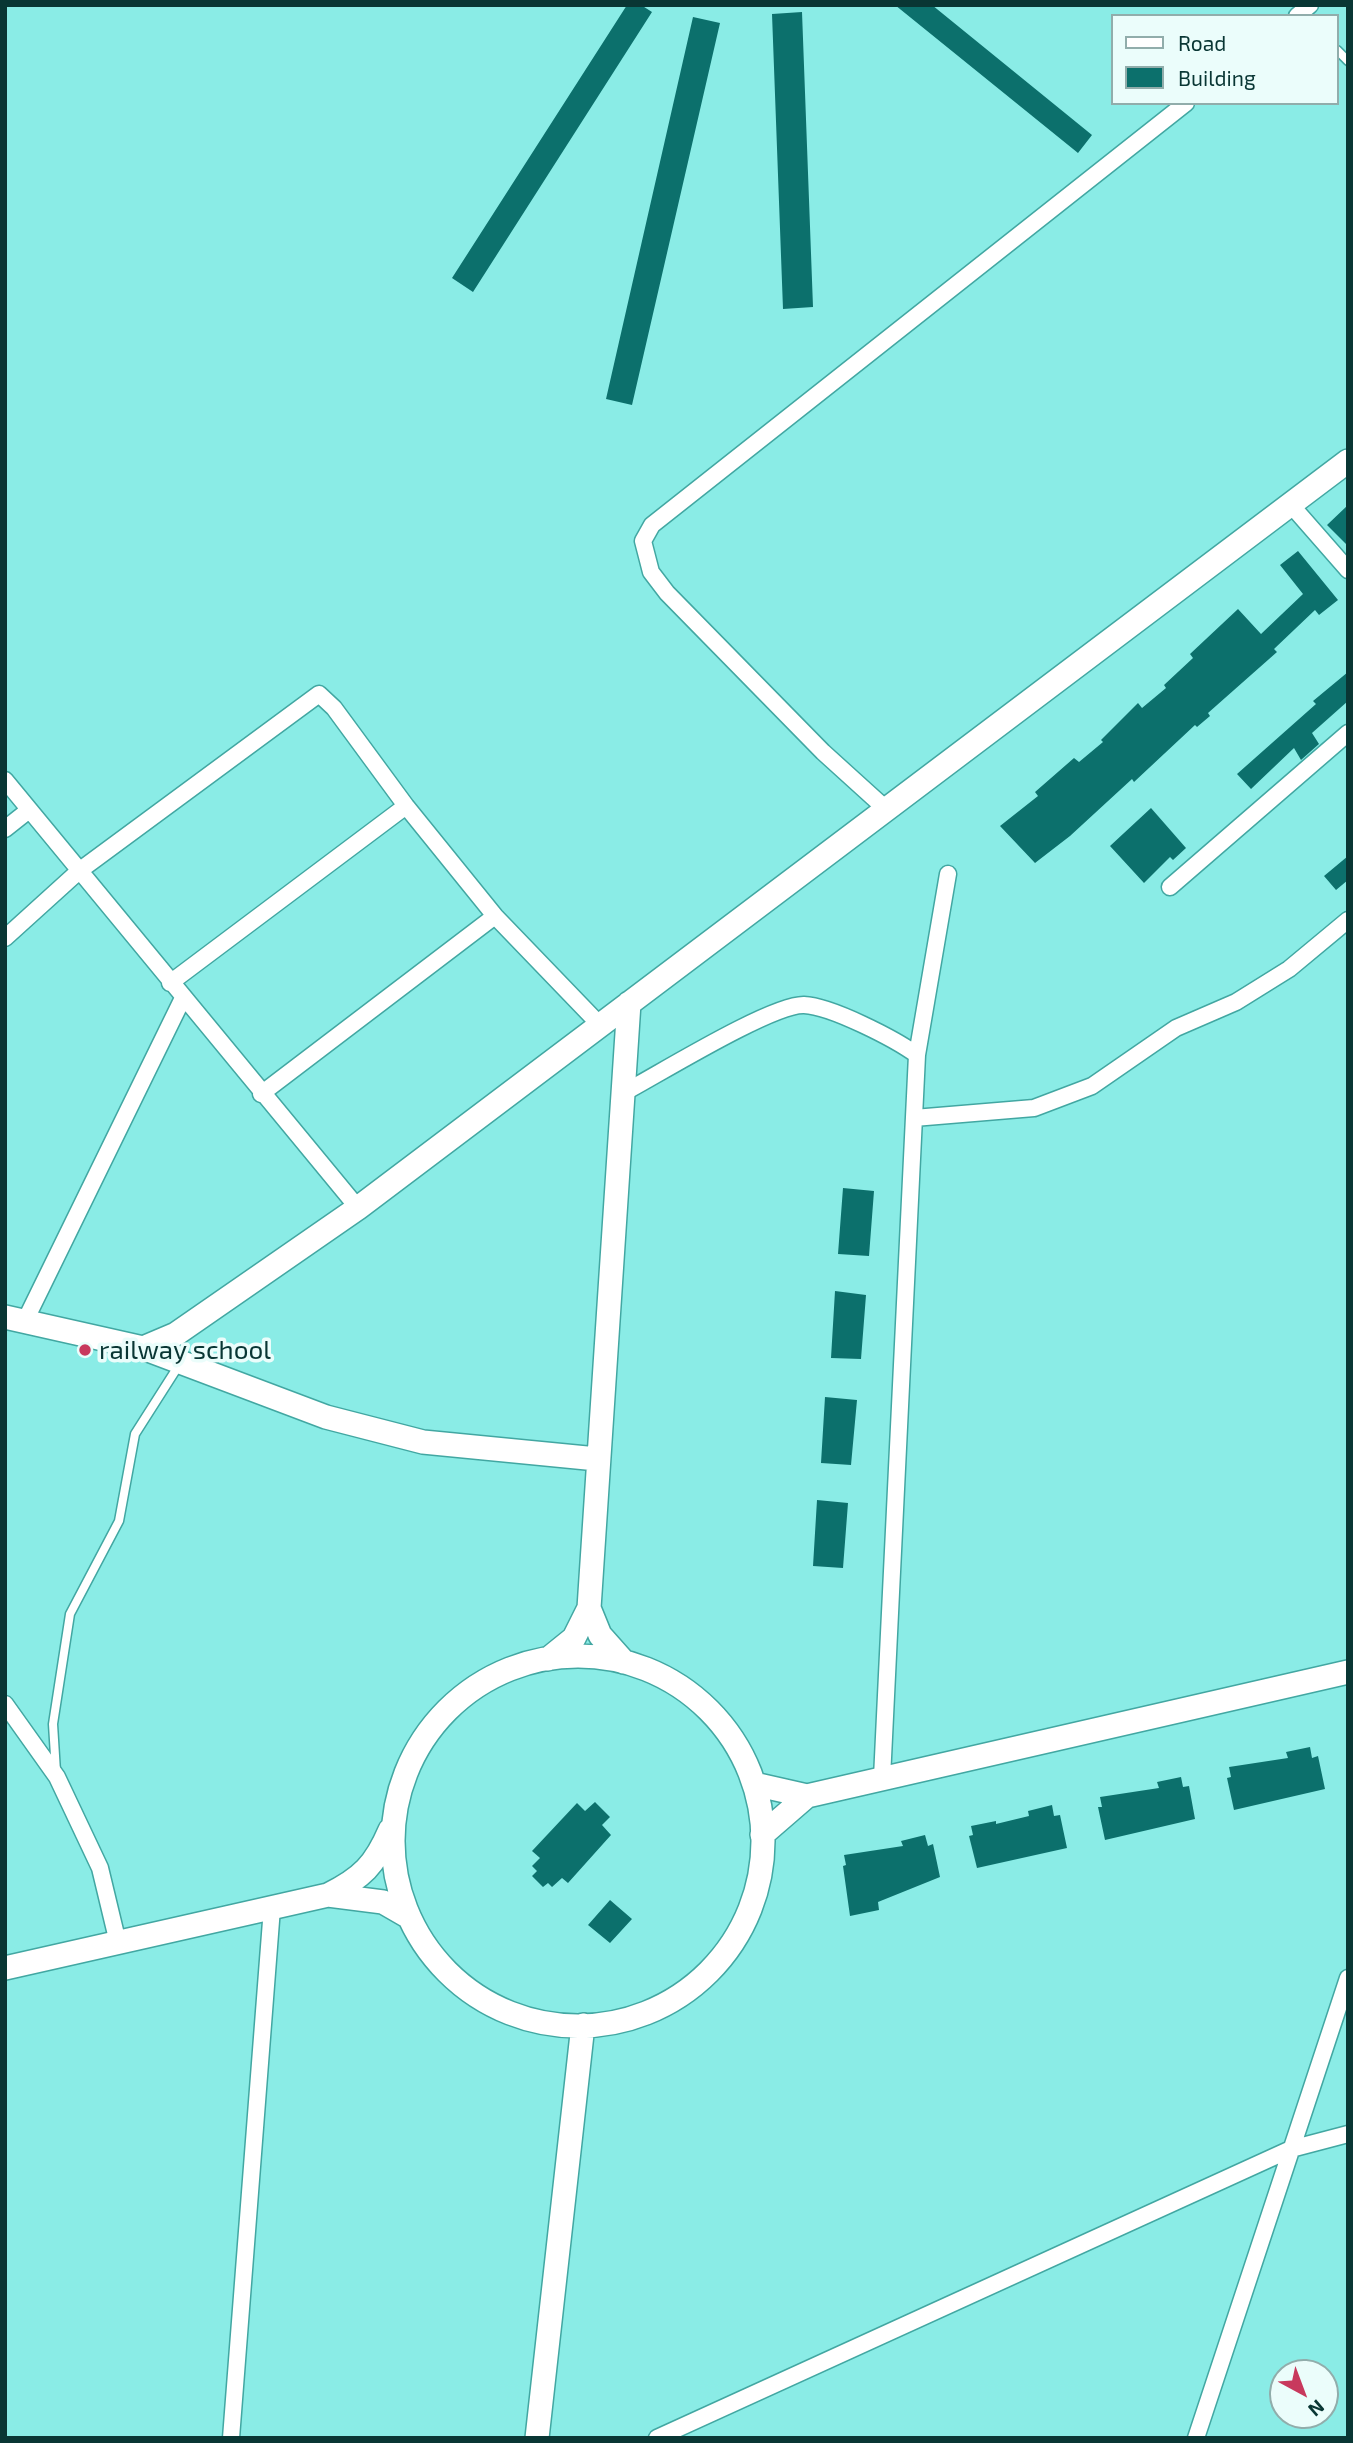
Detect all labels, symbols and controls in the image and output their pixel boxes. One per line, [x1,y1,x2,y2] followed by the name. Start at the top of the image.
[1112,14,1339,105] legend
[1178,30,1226,55] text: Road
[1178,65,1256,90] text: Building
[99,1334,271,1366] place label: railway school
[77,1342,93,1358] marker: railway school
[1269,2359,1339,2429] north arrow
[1304,2396,1330,2422] text: N

